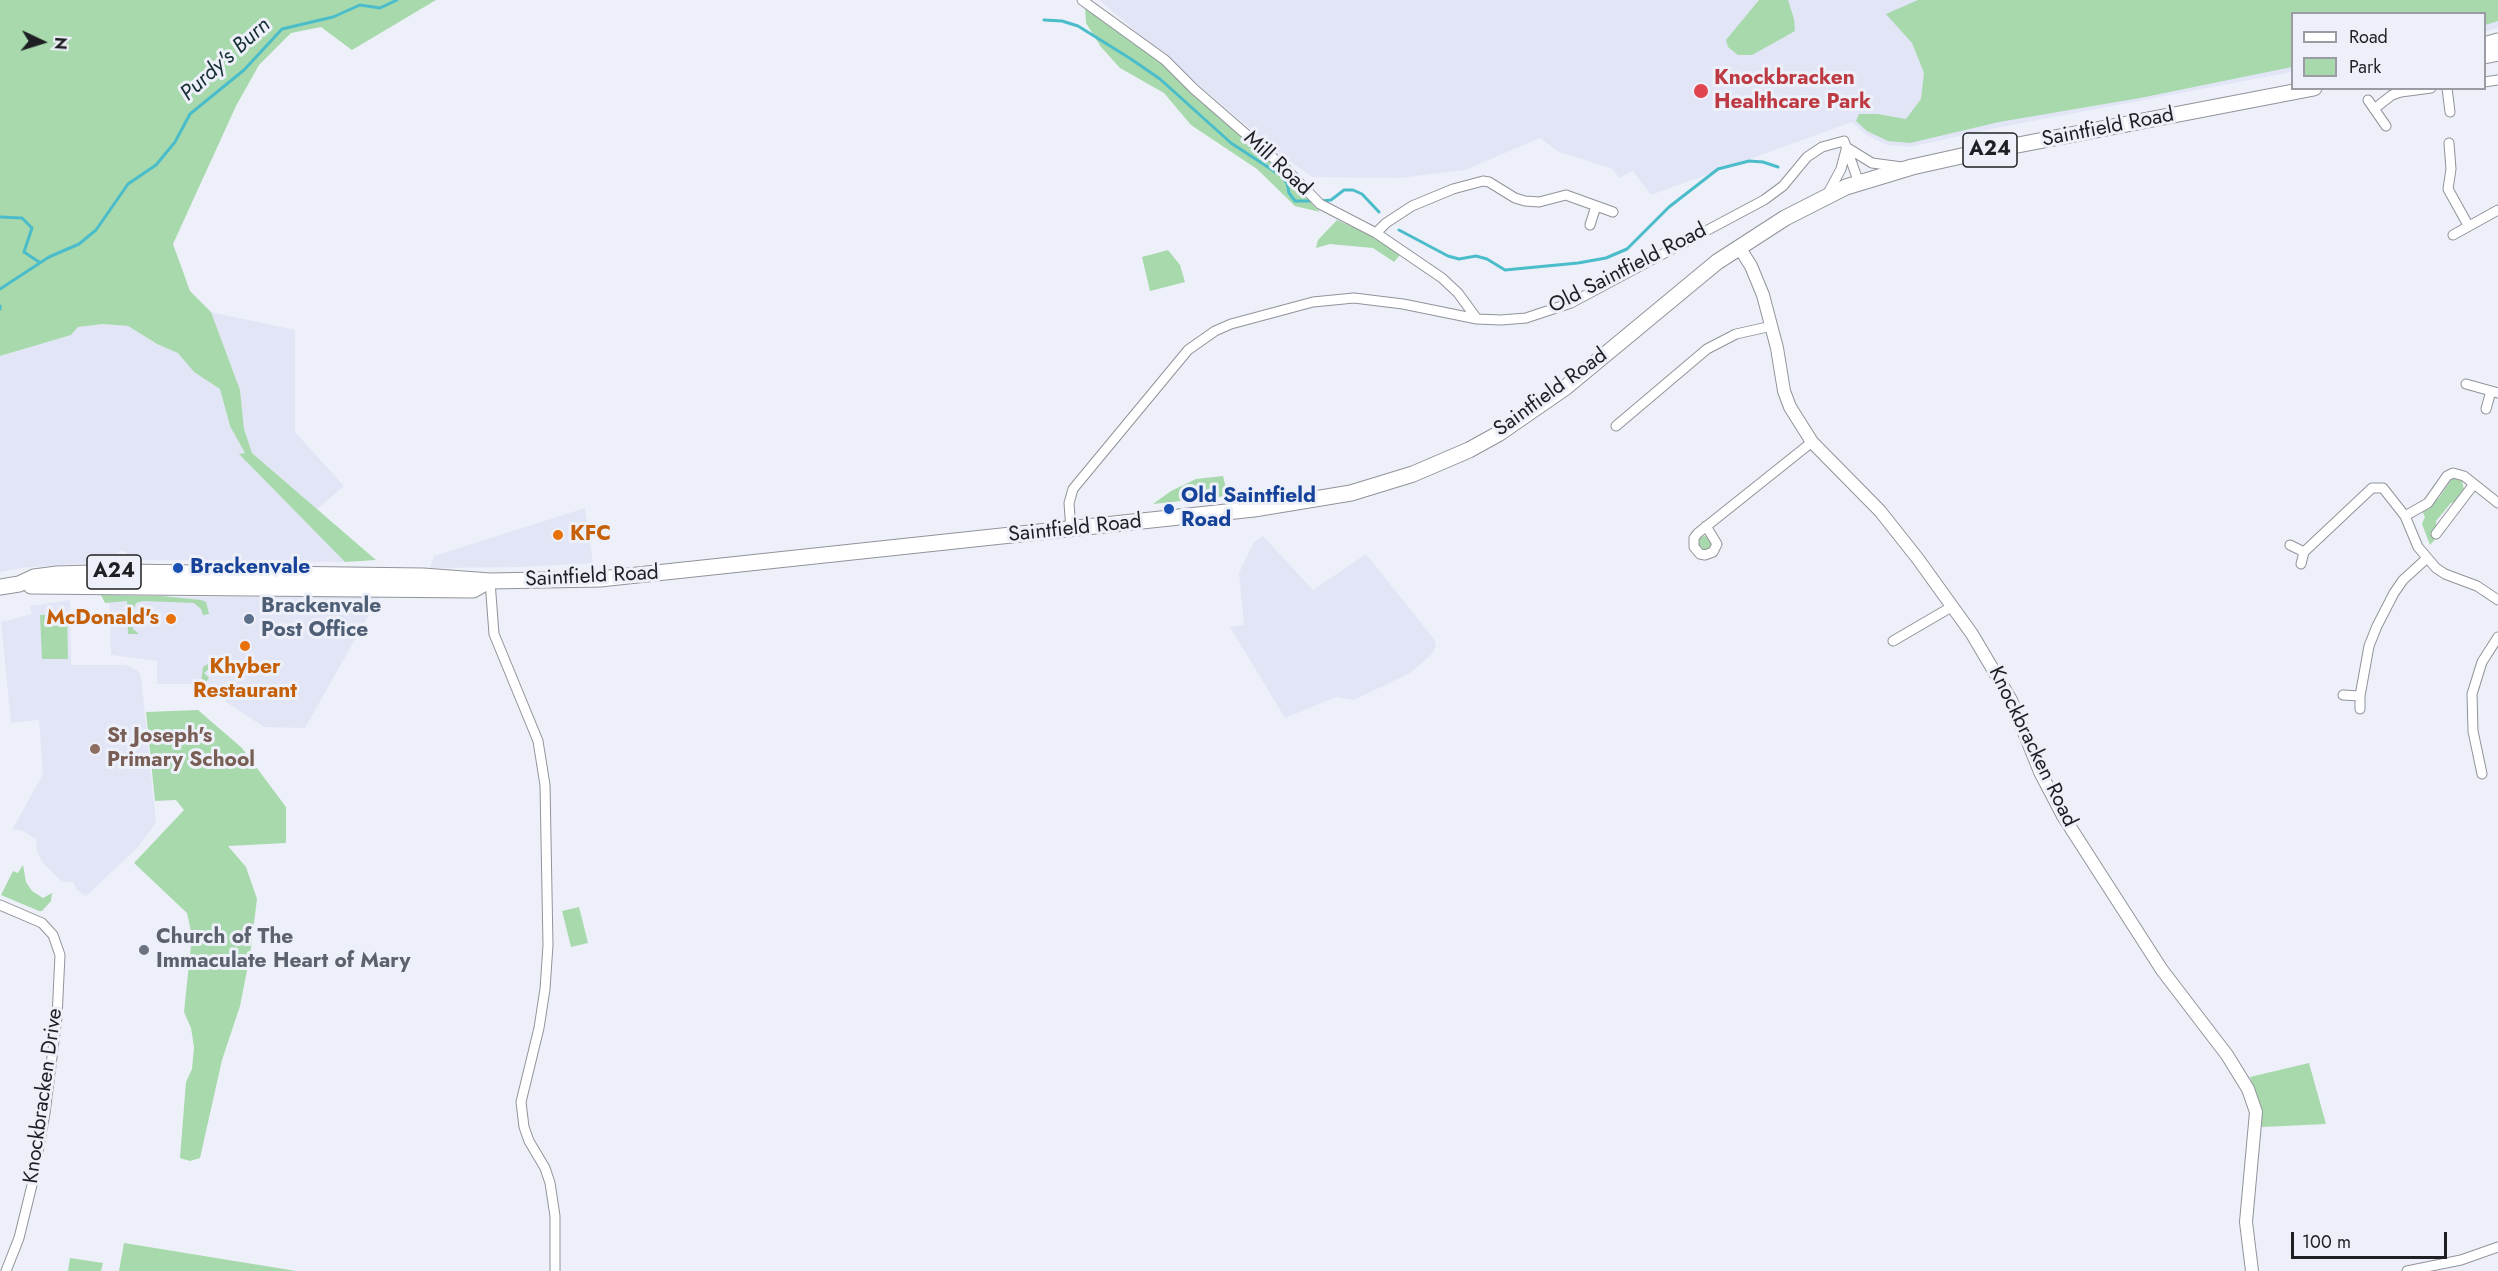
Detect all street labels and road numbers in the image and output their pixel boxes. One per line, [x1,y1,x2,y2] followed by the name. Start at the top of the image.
[2040,103,2176,153] street label: Saintfield Road
[1238,126,1316,202] street label: Mill Road
[1963,133,2017,167] road number: A24
[1545,218,1711,320] street label: Old Saintfield Road
[1489,343,1613,443] street label: Saintfield Road
[1007,509,1143,549] street label: Saintfield Road
[87,555,141,589] road number: A24
[525,561,659,593] street label: Saintfield Road
[1982,663,2082,831] street label: Knockbracken Road
[19,1007,69,1185] street label: Knockbracken Drive

